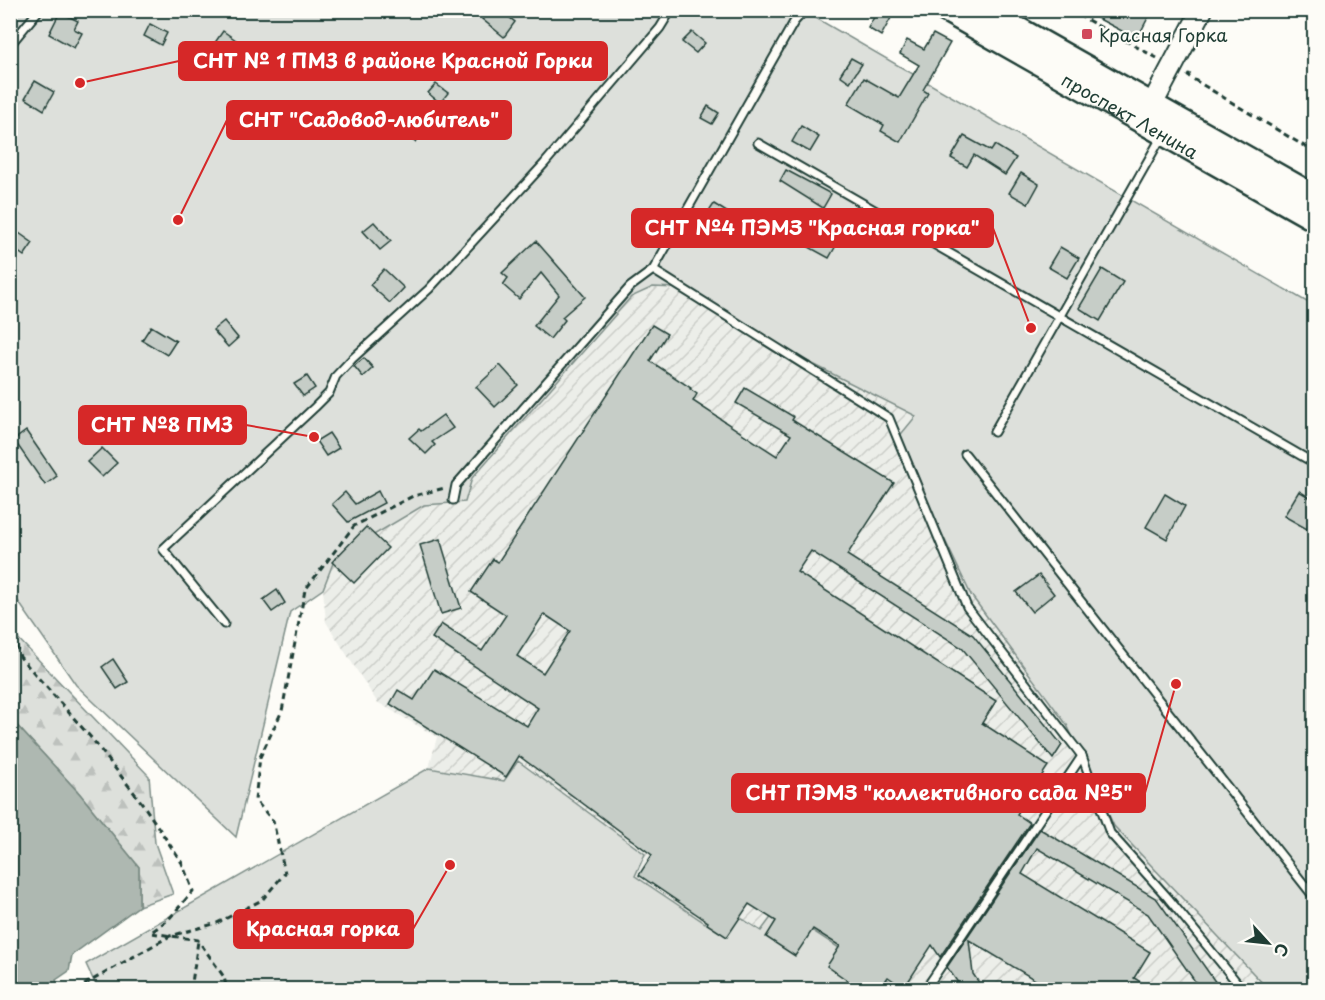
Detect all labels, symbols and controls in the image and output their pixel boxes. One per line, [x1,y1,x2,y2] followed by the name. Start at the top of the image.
[1099,21,1228,48] place label: Красная Горка
[1080,27,1094,41] marker: Красная Горка
[179,42,607,80] callout: СНТ № 1 ПМЗ в районе Красной Горки
[193,45,593,75] text: СНТ № 1 ПМЗ в районе Красной Горки
[1057,65,1204,165] street label: проспект Ленина
[227,101,511,139] callout: СНТ "Садовод-любитель"
[239,104,499,134] text: СНТ "Садовод-любитель"
[632,209,993,247] callout: СНТ №4 ПЭМЗ "Красная горка"
[644,212,980,242] text: СНТ №4 ПЭМЗ "Красная горка"
[79,406,246,444] callout: СНТ №8 ПМЗ
[91,409,233,439] text: СНТ №8 ПМЗ
[732,774,1145,812] callout: СНТ ПЭМЗ "коллективного сада №5"
[746,777,1132,807] text: СНТ ПЭМЗ "коллективного сада №5"
[234,910,413,948] callout: Красная горка
[246,913,401,943] text: Красная горка
[1238,913,1298,973] north arrow
[1269,939,1296,961] text: С

